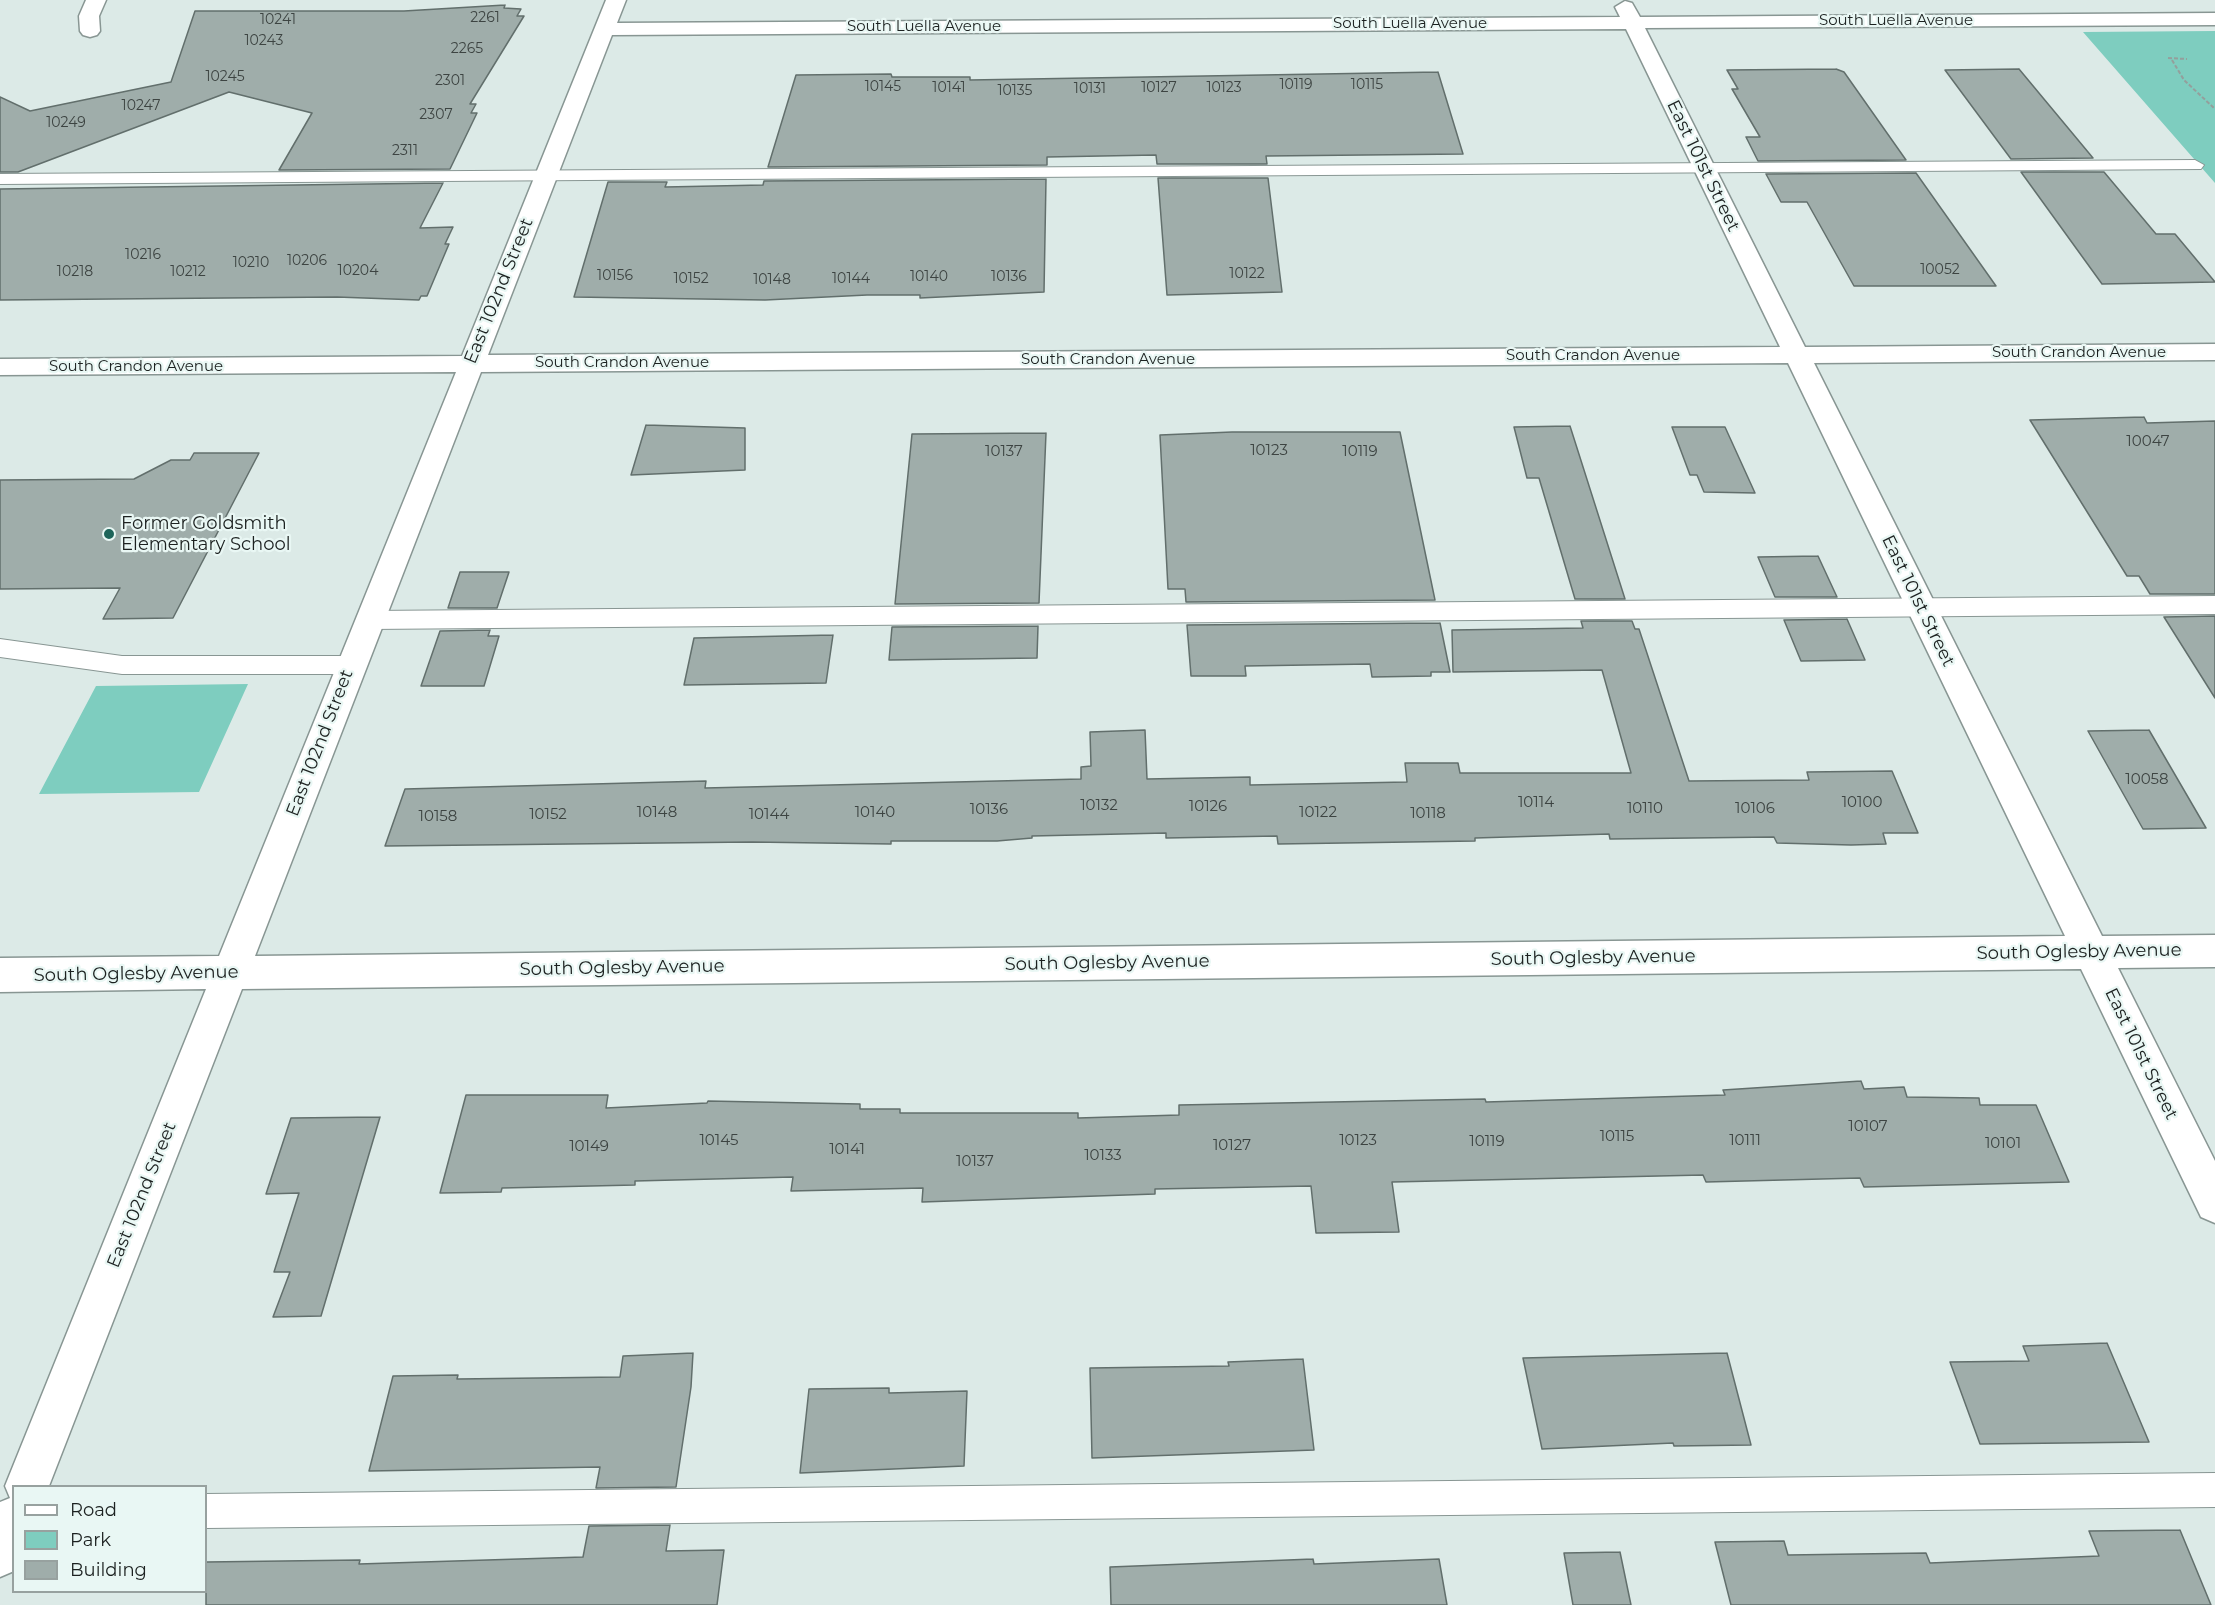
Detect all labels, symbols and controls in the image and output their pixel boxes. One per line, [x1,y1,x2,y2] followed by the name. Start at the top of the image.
[470,10,500,26] house number: 2261
[260,12,296,28] house number: 10241
[1819,12,1973,30] street label: South Luella Avenue
[1333,15,1487,33] street label: South Luella Avenue
[847,18,1001,36] street label: South Luella Avenue
[245,33,283,49] house number: 10243
[451,41,483,57] house number: 2265
[205,69,245,85] house number: 10245
[435,73,465,89] house number: 2301
[1280,77,1312,93] house number: 10119
[1351,77,1383,93] house number: 10115
[865,79,901,95] house number: 10145
[932,80,966,96] house number: 10141
[1141,80,1177,96] house number: 10127
[1206,80,1242,96] house number: 10123
[1074,81,1106,97] house number: 10131
[997,83,1033,99] house number: 10135
[1662,97,1744,235] street label: East 101st Street
[122,98,160,114] house number: 10247
[419,107,453,123] house number: 2307
[46,115,86,131] house number: 10249
[392,143,418,159] house number: 2311
[460,215,538,367] street label: East 102nd Street
[125,247,161,263] house number: 10216
[287,253,327,269] house number: 10206
[233,255,269,271] house number: 10210
[1920,262,1960,278] house number: 10052
[338,263,378,279] house number: 10204
[57,264,93,280] house number: 10218
[170,264,206,280] house number: 10212
[1229,266,1265,282] house number: 10122
[597,268,633,284] house number: 10156
[910,269,948,285] house number: 10140
[991,269,1027,285] house number: 10136
[673,271,709,287] house number: 10152
[832,271,870,287] house number: 10144
[753,272,791,288] house number: 10148
[1992,344,2166,362] street label: South Crandon Avenue
[1506,347,1680,365] street label: South Crandon Avenue
[1021,351,1195,369] street label: South Crandon Avenue
[535,354,709,372] street label: South Crandon Avenue
[49,358,223,376] street label: South Crandon Avenue
[2126,433,2170,451] house number: 10047
[1250,442,1288,460] house number: 10123
[985,443,1023,461] house number: 10137
[1342,443,1378,461] house number: 10119
[121,513,291,556] place label: Former Goldsmith Elementary School
[102,527,116,541] marker: Former Goldsmith Elementary School
[1877,532,1959,670] street label: East 101st Street
[282,667,358,819] street label: East 102nd Street
[2125,771,2169,789] house number: 10058
[1518,794,1554,812] house number: 10114
[1842,794,1882,812] house number: 10100
[1080,797,1118,815] house number: 10132
[1189,798,1227,816] house number: 10126
[1627,800,1663,818] house number: 10110
[1735,800,1775,818] house number: 10106
[970,801,1008,819] house number: 10136
[637,804,677,822] house number: 10148
[855,804,895,822] house number: 10140
[1299,804,1337,822] house number: 10122
[1410,805,1446,823] house number: 10118
[529,806,567,824] house number: 10152
[749,806,789,824] house number: 10144
[419,808,457,826] house number: 10158
[1976,939,2182,965] street label: South Oglesby Avenue
[1490,945,1696,971] street label: South Oglesby Avenue
[1004,950,1210,976] street label: South Oglesby Avenue
[519,955,725,981] street label: South Oglesby Avenue
[33,961,239,987] street label: South Oglesby Avenue
[2100,985,2182,1123] street label: East 101st Street
[1848,1118,1888,1136] house number: 10107
[103,1119,181,1271] street label: East 102nd Street
[1600,1128,1634,1146] house number: 10115
[699,1132,739,1150] house number: 10145
[1339,1132,1377,1150] house number: 10123
[1729,1132,1761,1150] house number: 10111
[1469,1133,1505,1151] house number: 10119
[1985,1135,2021,1153] house number: 10101
[1213,1137,1251,1155] house number: 10127
[569,1138,609,1156] house number: 10149
[829,1141,865,1159] house number: 10141
[1084,1147,1122,1165] house number: 10133
[956,1153,994,1171] house number: 10137
[12,1485,207,1593] legend
[70,1499,117,1521] text: Road
[70,1529,111,1551] text: Park
[70,1559,147,1581] text: Building

